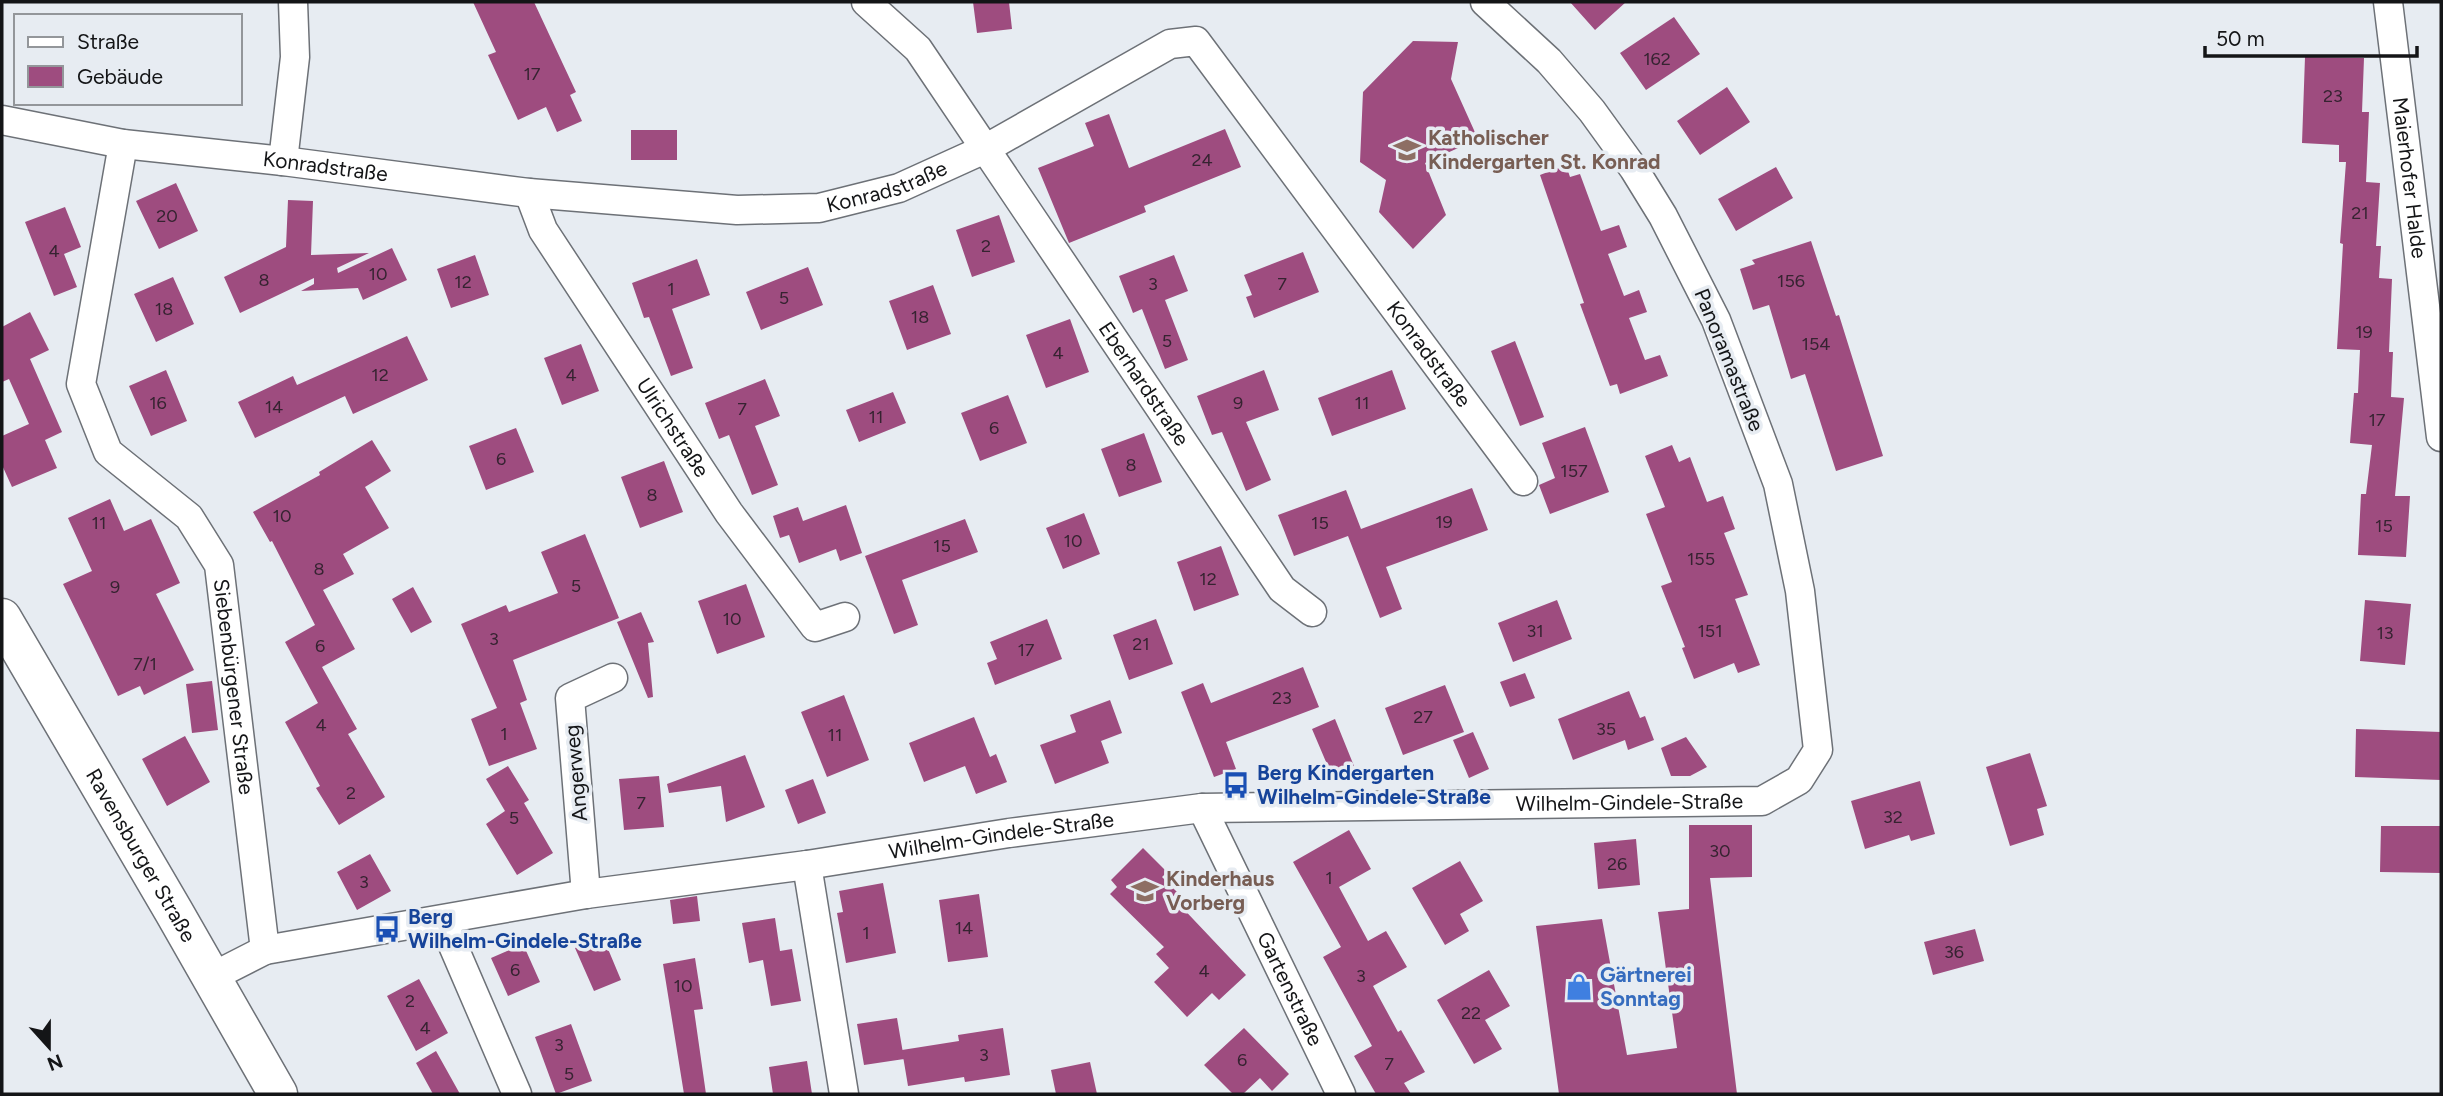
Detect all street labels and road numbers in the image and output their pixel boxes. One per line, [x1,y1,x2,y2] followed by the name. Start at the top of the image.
[2388,96,2432,260] street label: Maierhofer Halde
[262,146,389,187] street label: Konradstraße
[824,155,951,218] street label: Konradstraße
[1689,285,1769,435] street label: Panoramastraße
[1382,296,1477,412] street label: Konradstraße
[1094,317,1195,450] street label: Eberhardstraße
[632,373,715,482] street label: Ulrichstraße
[209,577,259,796] street label: Siebenbürgener Straße
[559,724,592,822] street label: Angerweg
[81,764,202,946] street label: Ravensburger Straße
[1516,788,1743,816] street label: Wilhelm-Gindele-Straße
[887,807,1115,864] street label: Wilhelm-Gindele-Straße
[1252,927,1329,1050] street label: Gartenstraße

